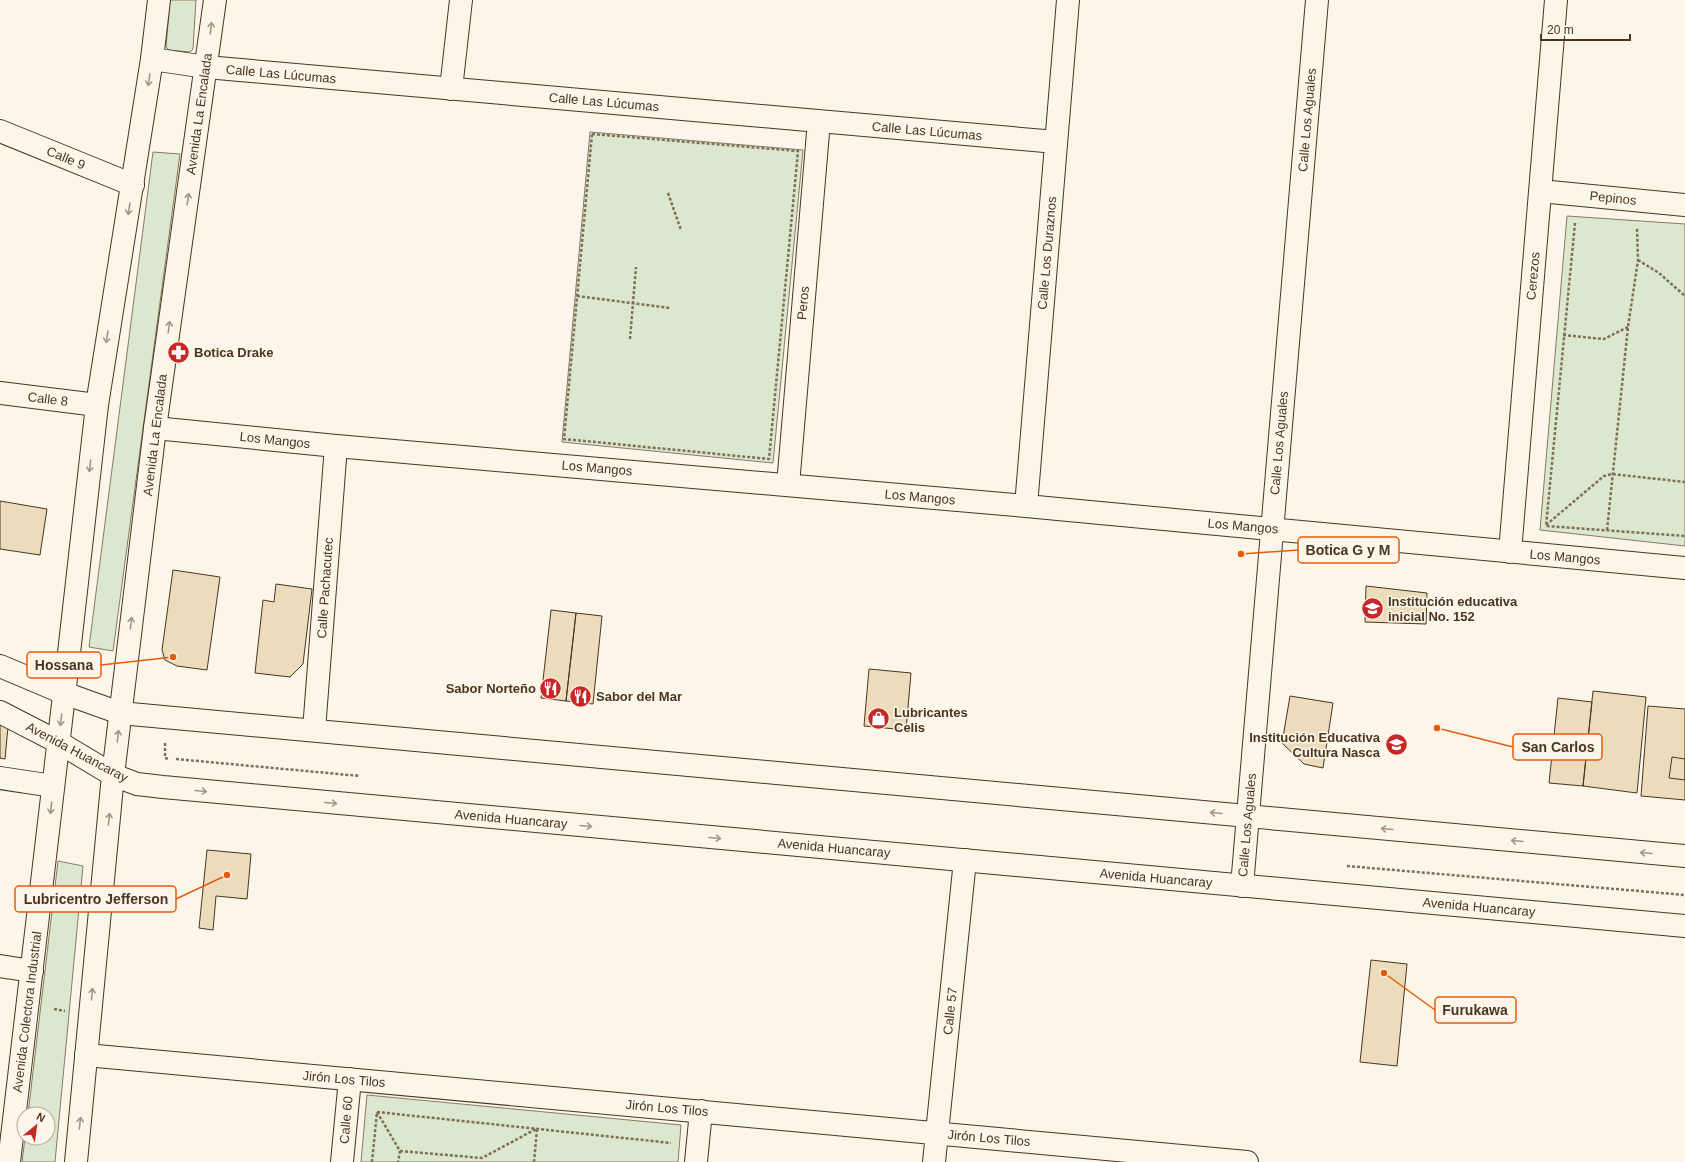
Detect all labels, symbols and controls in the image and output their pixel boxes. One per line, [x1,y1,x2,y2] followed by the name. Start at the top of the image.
[1541,16,1630,42] scale bar
[207,22,215,35] one-way arrow
[1547,23,1574,37] text: 20 m
[183,51,215,176] street label: Avenida La Encalada
[225,62,337,86] street label: Calle Las Lúcumas
[1295,67,1319,172] street label: Calle Los Aguales
[145,73,153,86] one-way arrow
[548,90,660,114] street label: Calle Las Lúcumas
[871,119,983,143] street label: Calle Las Lúcumas
[44,143,88,173] street label: Calle 9
[1589,188,1638,208] street label: Pepinos
[184,193,192,206] one-way arrow
[1035,195,1059,310] street label: Calle Los Duraznos
[125,202,133,215] one-way arrow
[1523,251,1543,301] street label: Cerezos
[794,285,812,321] street label: Peros
[165,321,173,334] one-way arrow
[103,330,111,343] one-way arrow
[166,339,192,365] pharmacy icon: Botica Drake
[194,345,273,360] place label: Botica Drake
[140,372,170,497] street label: Avenida La Encalada
[27,389,69,409] street label: Calle 8
[1267,390,1291,495] street label: Calle Los Aguales
[239,429,311,451] street label: Los Mangos
[561,457,633,479] street label: Los Mangos
[86,459,94,472] one-way arrow
[884,486,956,508] street label: Los Mangos
[1207,515,1279,537] street label: Los Mangos
[314,537,336,639] street label: Calle Pachacutec
[1298,537,1399,563] callout: Botica G y M
[1306,542,1390,558] text: Botica G y M
[1529,546,1601,568] street label: Los Mangos
[1388,594,1518,624] place label: Institución educativa inicial No. 152
[1360,595,1386,621] school or university icon: Institución educativa inicial No. 152
[127,617,135,630] one-way arrow
[27,652,101,678] callout: Hossana
[35,657,93,673] text: Hossana
[538,675,564,701] restaurant icon: Sabor Norteño
[446,681,536,696] place label: Sabor Norteño
[567,683,593,709] restaurant icon: Sabor del Mar
[596,689,682,704] place label: Sabor del Mar
[894,705,968,735] place label: Lubricantes Celis
[866,706,892,732] shop icon: Lubricantes Celis
[57,713,65,726] one-way arrow
[23,719,131,785] street label: Avenida Huancaray
[114,730,121,743] one-way arrow
[1249,730,1381,760] place label: Institución Educativa Cultura Nasca
[1383,731,1409,757] school or university icon: Institución Educativa Cultura Nasca
[1513,734,1602,760] callout: San Carlos
[1521,739,1595,755] text: San Carlos
[1235,772,1259,877] street label: Calle Los Aguales
[194,787,207,794] one-way arrow
[324,799,337,806] one-way arrow
[47,801,55,814] one-way arrow
[454,807,569,831] street label: Avenida Huancaray
[1210,810,1223,817] one-way arrow
[105,813,112,826] one-way arrow
[579,822,592,830] one-way arrow
[1381,825,1394,833] one-way arrow
[708,834,721,841] one-way arrow
[777,836,892,860] street label: Avenida Huancaray
[1511,837,1524,845] one-way arrow
[1640,849,1653,857] one-way arrow
[1099,866,1214,890] street label: Avenida Huancaray
[15,886,176,912] callout: Lubricentro Jefferson
[24,891,168,907] text: Lubricentro Jefferson
[1422,895,1537,919] street label: Avenida Huancaray
[10,930,44,1093] street label: Avenida Colectora Industrial
[940,986,960,1036] street label: Calle 57
[88,988,95,1001] one-way arrow
[1435,997,1516,1023] callout: Furukawa
[1442,1002,1508,1018] text: Furukawa
[302,1068,387,1090] street label: Jirón Los Tilos
[336,1096,356,1144] street label: Calle 60
[625,1097,710,1119] street label: Jirón Los Tilos
[16,1106,56,1146] north arrow
[34,1110,47,1124] text: N
[76,1117,83,1130] one-way arrow
[947,1127,1032,1149] street label: Jirón Los Tilos

